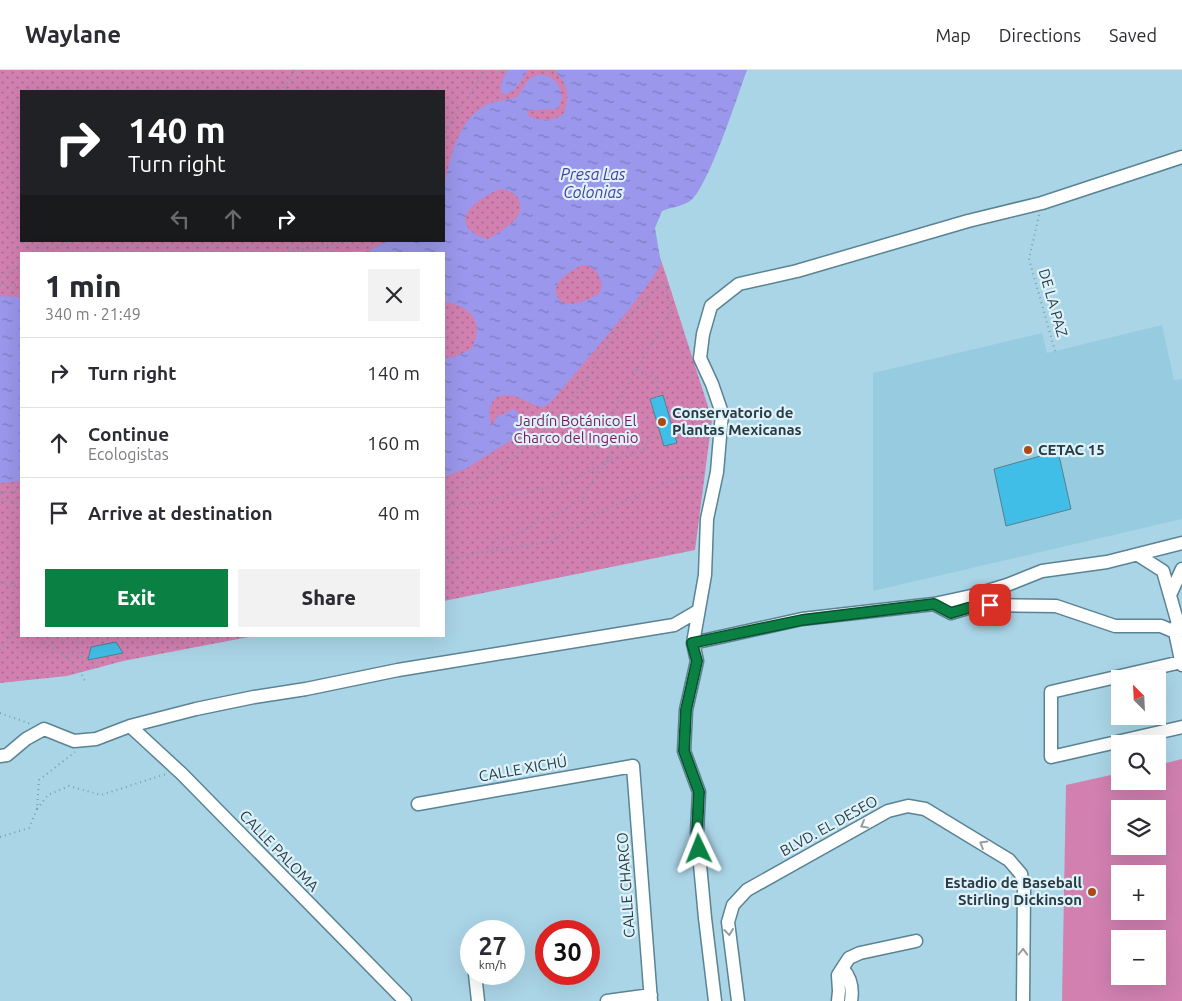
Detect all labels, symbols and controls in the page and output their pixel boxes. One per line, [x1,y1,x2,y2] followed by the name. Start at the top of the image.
[25,21,121,48] text: Waylane
[935,25,971,45] text: Map
[999,25,1081,45] text: Directions
[1109,25,1157,45] text: Saved
[45,110,110,175] icon: right
[128,110,226,150] text: 140 m
[128,151,226,176] text: Turn right
[560,165,626,201] water label: Presa Las Colonias
[166,205,194,233] icon: left
[219,205,247,233] icon: ahead
[272,205,300,233] icon: right
[1036,267,1071,339] street label: DE LA PAZ
[45,269,121,303] text: 1 min
[368,269,420,321] button: close
[45,305,141,323] text: 340 m · 21:49
[45,359,73,387] icon: right
[88,362,176,384] text: Turn right
[367,362,420,384] text: 140 m
[672,404,802,438] place label: Conservatorio de Plantas Mexicanas
[514,412,639,446] park label: Jardín Botánico El Charco del Ingenio
[656,416,668,428] marker: Conservatorio de Plantas Mexicanas
[88,423,169,445] text: Continue
[45,429,73,457] icon: ahead
[367,432,420,454] text: 160 m
[1038,441,1105,458] place label: CETAC 15
[1022,444,1034,456] marker: CETAC 15
[88,445,169,463] text: Ecologistas
[45,499,73,527] icon: arrive
[88,502,273,524] text: Arrive at destination
[378,502,420,524] text: 40 m
[45,569,228,627] button: Exit
[238,569,420,627] button: Share
[969,584,1011,626] pin
[976,591,1004,619] icon: arrive
[1111,670,1166,725] north arrow
[1111,670,1166,985] map controls
[1111,735,1166,790] button: search
[477,752,568,785] street label: CALLE XICHÚ
[777,792,880,859] street label: BLVD. EL DESEO
[1111,800,1166,855] button: layers
[236,807,322,895] street label: CALLE PALOMA
[860,819,869,829] one-way arrow
[672,822,724,874] position arrow
[613,832,638,938] street label: CALLE CHARCO
[979,841,988,851] one-way arrow
[1111,865,1166,920] button: +
[945,874,1082,908] place label: Estadio de Baseball Stirling Dickinson
[1086,886,1098,898] marker: Estadio de Baseball Stirling Dickinson
[535,920,600,985] speed limit sign: 30
[723,929,734,937] one-way arrow
[1111,930,1166,985] button: −
[478,932,507,960] text: 27
[1018,948,1028,956] one-way arrow
[479,958,506,971] text: km/h

